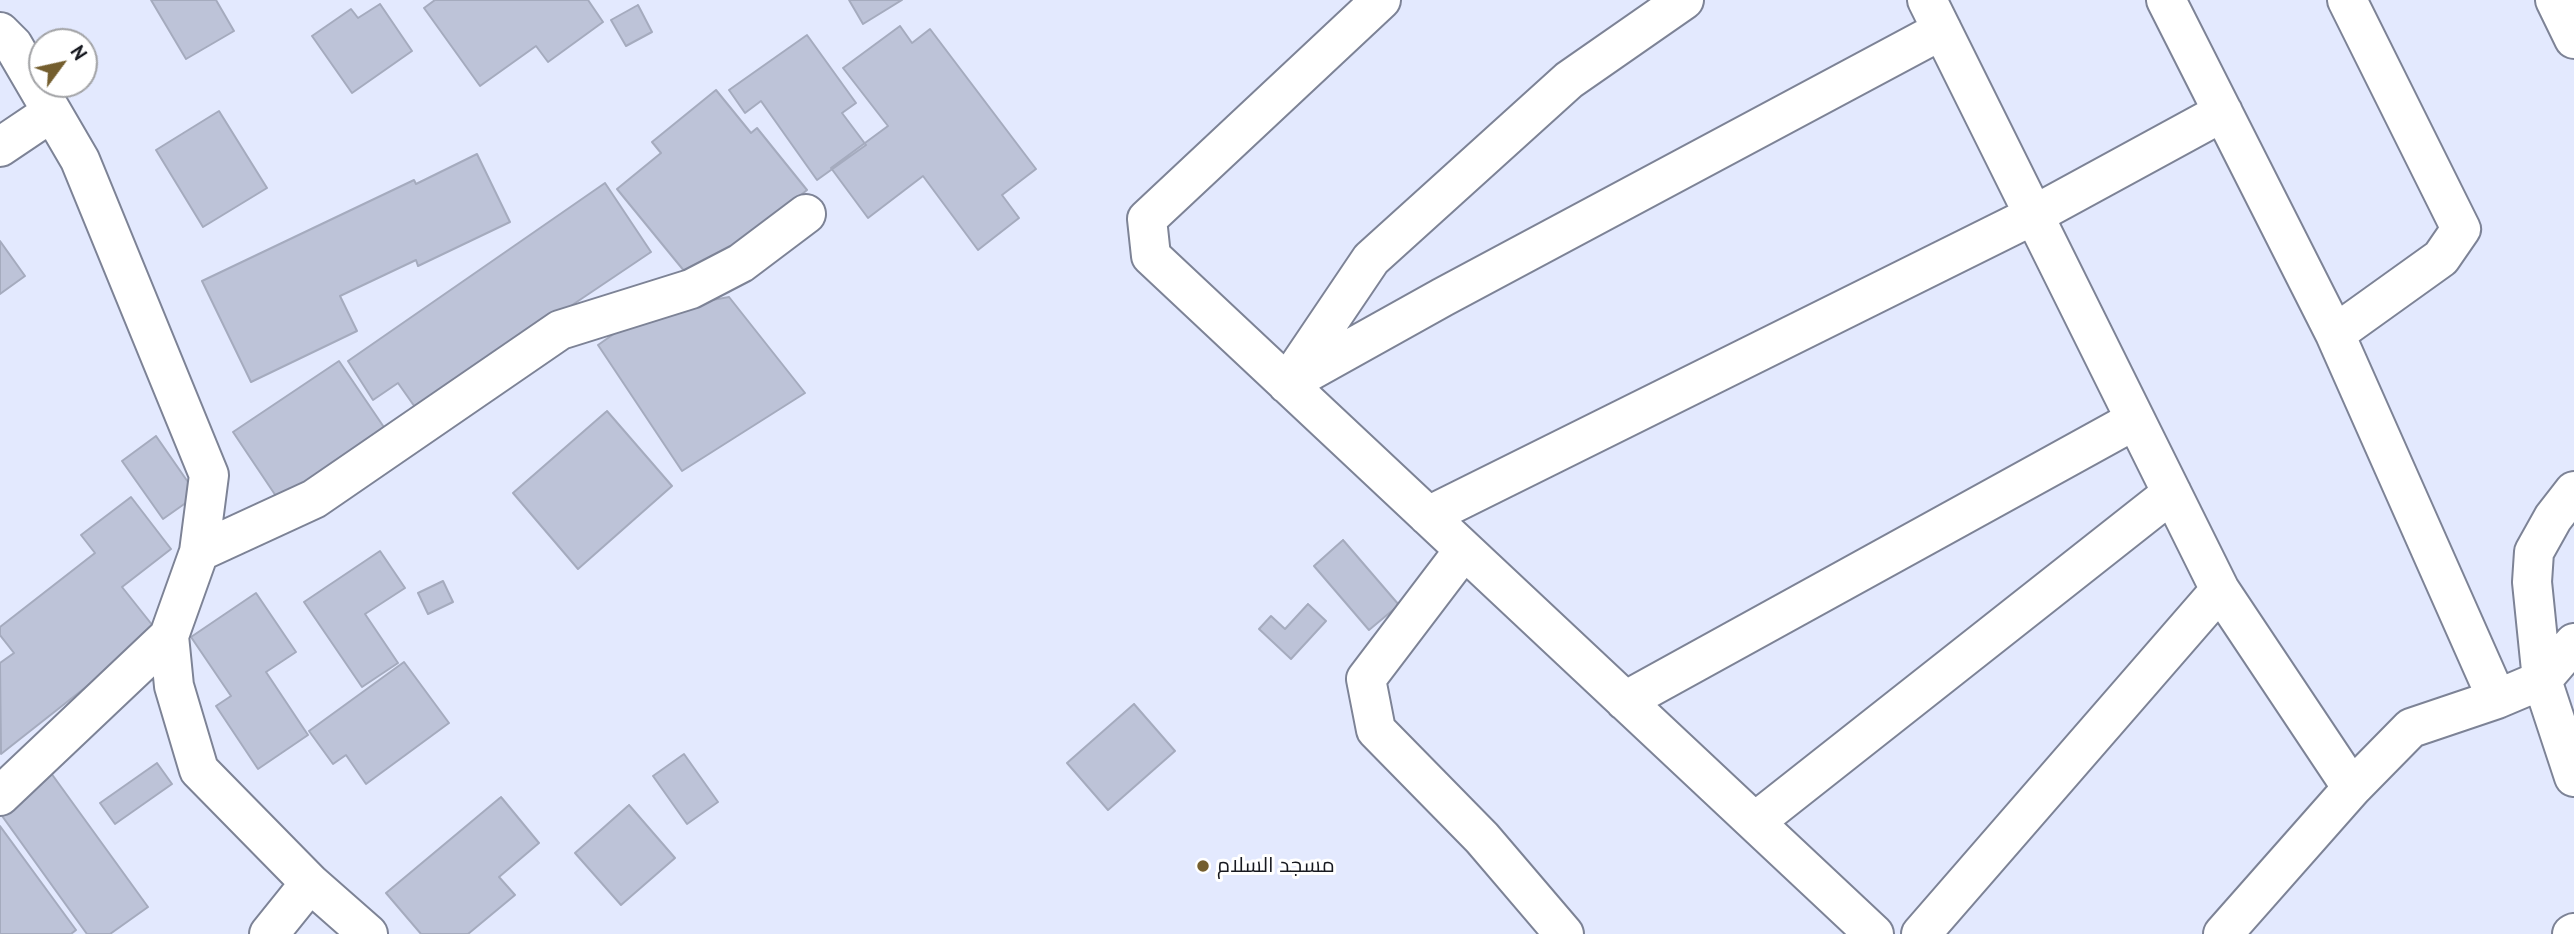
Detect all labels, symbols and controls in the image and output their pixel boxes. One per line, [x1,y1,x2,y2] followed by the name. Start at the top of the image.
[28,28,98,98] north arrow
[65,41,92,64] text: N
[1217,853,1335,879] place label: مسجد السلام
[1195,858,1211,874] marker: مسجد السلام

